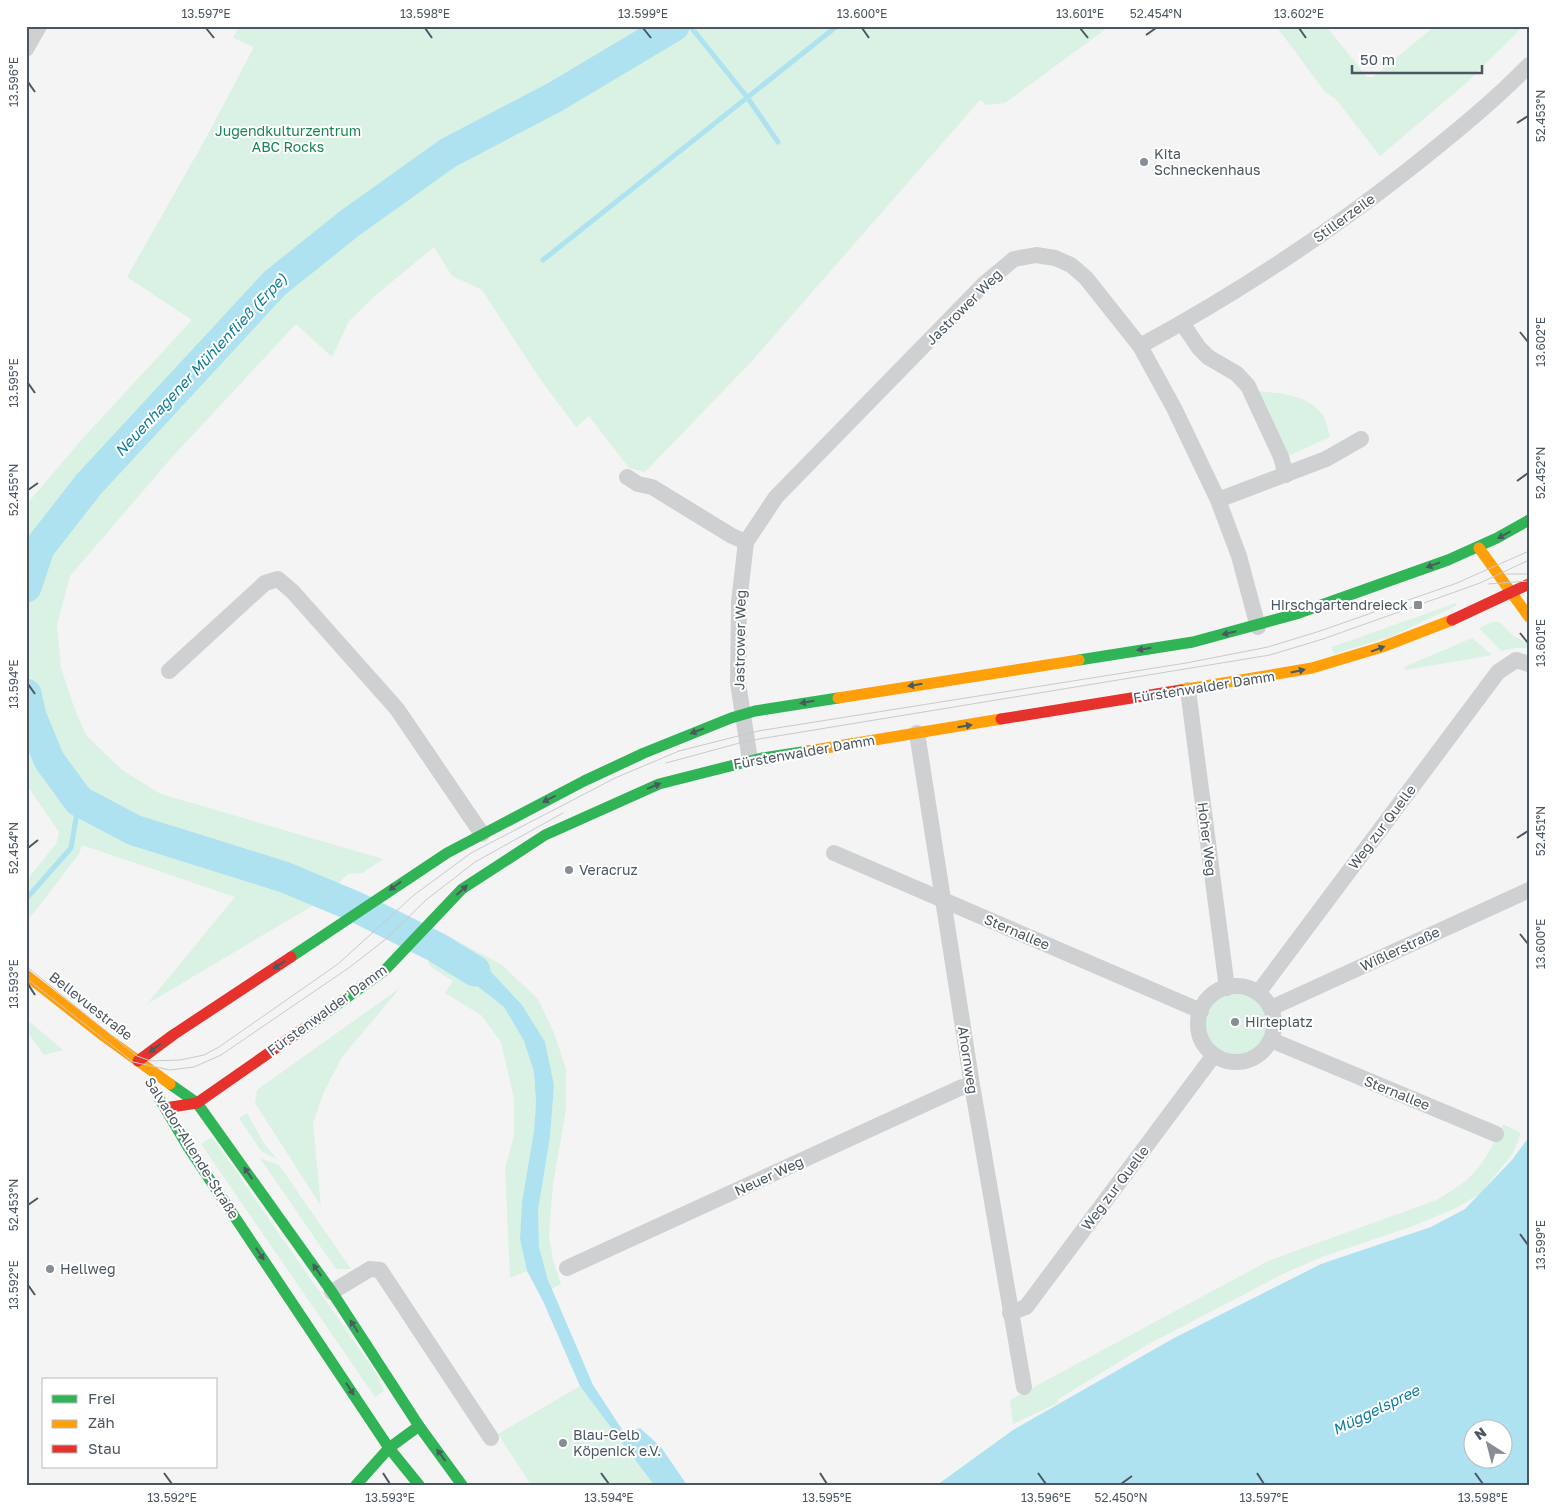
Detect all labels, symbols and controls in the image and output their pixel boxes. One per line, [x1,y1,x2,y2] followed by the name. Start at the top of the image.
[181,6,231,21] text: 13.597°E
[400,6,450,21] text: 13.598°E
[618,6,668,21] text: 13.599°E
[837,6,887,21] text: 13.600°E
[1056,6,1104,21] text: 13.601°E
[1130,6,1182,21] text: 52.454°N
[1274,6,1324,21] text: 13.602°E
[1352,42,1482,74] scale bar
[1360,50,1395,68] text: 50 m
[6,57,21,107] text: 13.596°E
[1533,90,1548,142] text: 52.453°N
[215,122,361,155] park label: Jugendkulturzentrum ABC Rocks
[1154,145,1260,178] place label: Kita Schneckenhaus
[1138,156,1150,168] marker: Kita Schneckenhaus
[1310,190,1378,246] street label: Stillerzeile
[922,265,1005,348] street label: Jastrower Weg
[111,269,291,460] water label: Neuenhagener Mühlenfließ (Erpe)
[1533,317,1548,367] text: 13.602°E
[6,358,21,408] text: 13.595°E
[1533,447,1548,499] text: 52.452°N
[6,464,21,516] text: 52.455°N
[1498,530,1511,539] one-way arrow
[1425,561,1440,569] one-way arrow
[730,590,749,690] street label: Jastrower Weg
[1270,596,1408,613] place label: Hirschgartendreieck
[1412,599,1424,611] marker: Hirschgartendreieck
[1533,619,1548,667] text: 13.601°E
[1222,629,1237,637] one-way arrow
[1136,645,1152,653] one-way arrow
[1371,645,1386,653] one-way arrow
[6,659,21,709] text: 13.594°E
[1132,667,1276,706] street label: Fürstenwalder Damm
[1290,667,1305,675] one-way arrow
[906,681,922,689] one-way arrow
[798,699,814,707] one-way arrow
[957,721,973,729] one-way arrow
[689,728,704,735] one-way arrow
[732,731,876,772] street label: Fürstenwalder Damm
[1344,781,1419,872] street label: Weg zur Quelle
[647,782,661,790] one-way arrow
[542,795,556,803] one-way arrow
[1195,801,1220,877] street label: Hoher Weg
[1533,806,1548,856] text: 52.451°N
[6,822,21,874] text: 52.454°N
[579,861,638,878] place label: Veracruz
[563,864,575,876] marker: Veracruz
[388,881,402,891] one-way arrow
[456,884,468,896] one-way arrow
[982,910,1052,953] street label: Sternallee
[1533,919,1548,969] text: 13.600°E
[1357,923,1442,974] street label: Wißlerstraße
[6,959,21,1009] text: 13.593°E
[272,960,286,970] one-way arrow
[264,961,390,1059] street label: Fürstenwalder Damm
[46,968,136,1043] street label: Bellevuestraße
[1245,1013,1313,1030] place label: Hirteplatz
[1229,1016,1241,1028] marker: Hirteplatz
[955,1025,982,1095] street label: Ahornweg
[148,1043,162,1053] one-way arrow
[1362,1072,1433,1113] street label: Sternallee
[142,1074,243,1222] street label: Salvador-Allende-Straße
[1077,1142,1152,1233] street label: Weg zur Quelle
[732,1152,806,1199] street label: Neuer Weg
[243,1166,253,1180] one-way arrow
[6,1179,21,1231] text: 52.453°N
[1533,1220,1548,1270] text: 13.599°E
[255,1247,265,1260] one-way arrow
[6,1260,21,1310] text: 13.592°E
[60,1260,116,1277] place label: Hellweg
[44,1263,56,1275] marker: Hellweg
[312,1264,322,1277] one-way arrow
[350,1320,359,1333] one-way arrow
[42,1378,218,1468] legend
[1329,1380,1423,1439] water label: Müggelspree
[345,1382,355,1396] one-way arrow
[88,1389,115,1407] text: Frei
[88,1413,115,1431] text: Zäh
[1462,1418,1512,1468] north arrow
[1471,1423,1489,1443] text: N
[573,1426,661,1459] place label: Blau-Gelb Köpenick e.V.
[557,1437,569,1449] marker: Blau-Gelb Köpenick e.V.
[88,1439,121,1457] text: Stau
[436,1448,446,1462] one-way arrow
[147,1490,197,1505] text: 13.592°E
[365,1490,415,1505] text: 13.593°E
[584,1490,634,1505] text: 13.594°E
[802,1490,852,1505] text: 13.595°E
[1021,1490,1071,1505] text: 13.596°E
[1094,1490,1148,1505] text: 52.450°N
[1239,1490,1289,1505] text: 13.597°E
[1458,1490,1508,1505] text: 13.598°E

